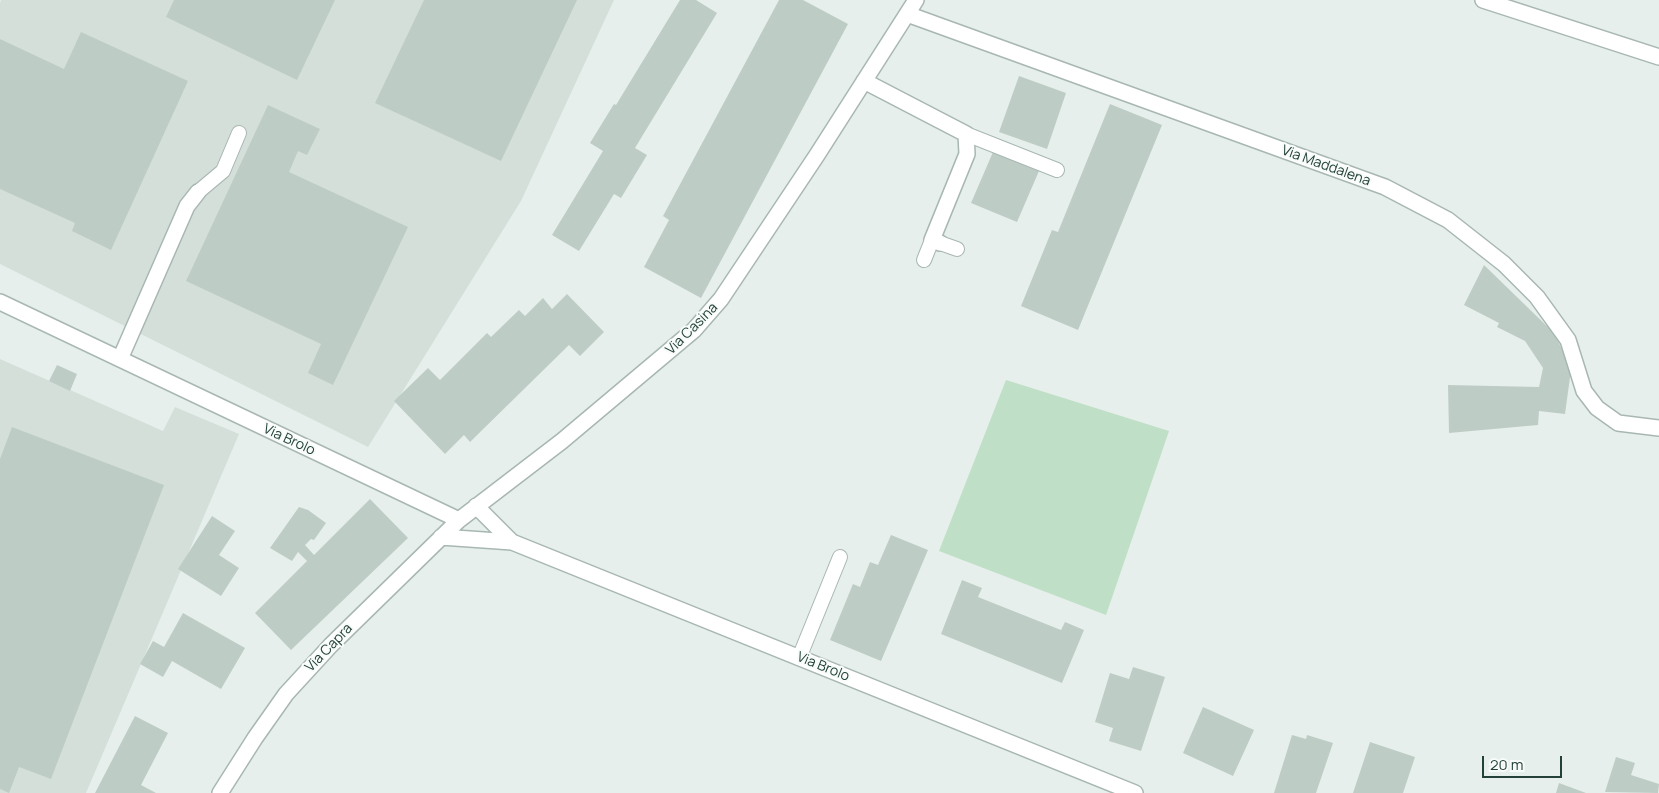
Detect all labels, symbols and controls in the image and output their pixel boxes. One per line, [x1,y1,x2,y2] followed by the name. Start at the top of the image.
[1279,142,1373,190] street label: Via Maddalena
[663,300,721,358] street label: Via Casina
[260,421,318,459] street label: Via Brolo
[302,620,356,676] street label: Via Capra
[794,649,852,685] street label: Via Brolo
[1484,746,1564,778] scale bar
[1490,754,1523,775] text: 20 m

